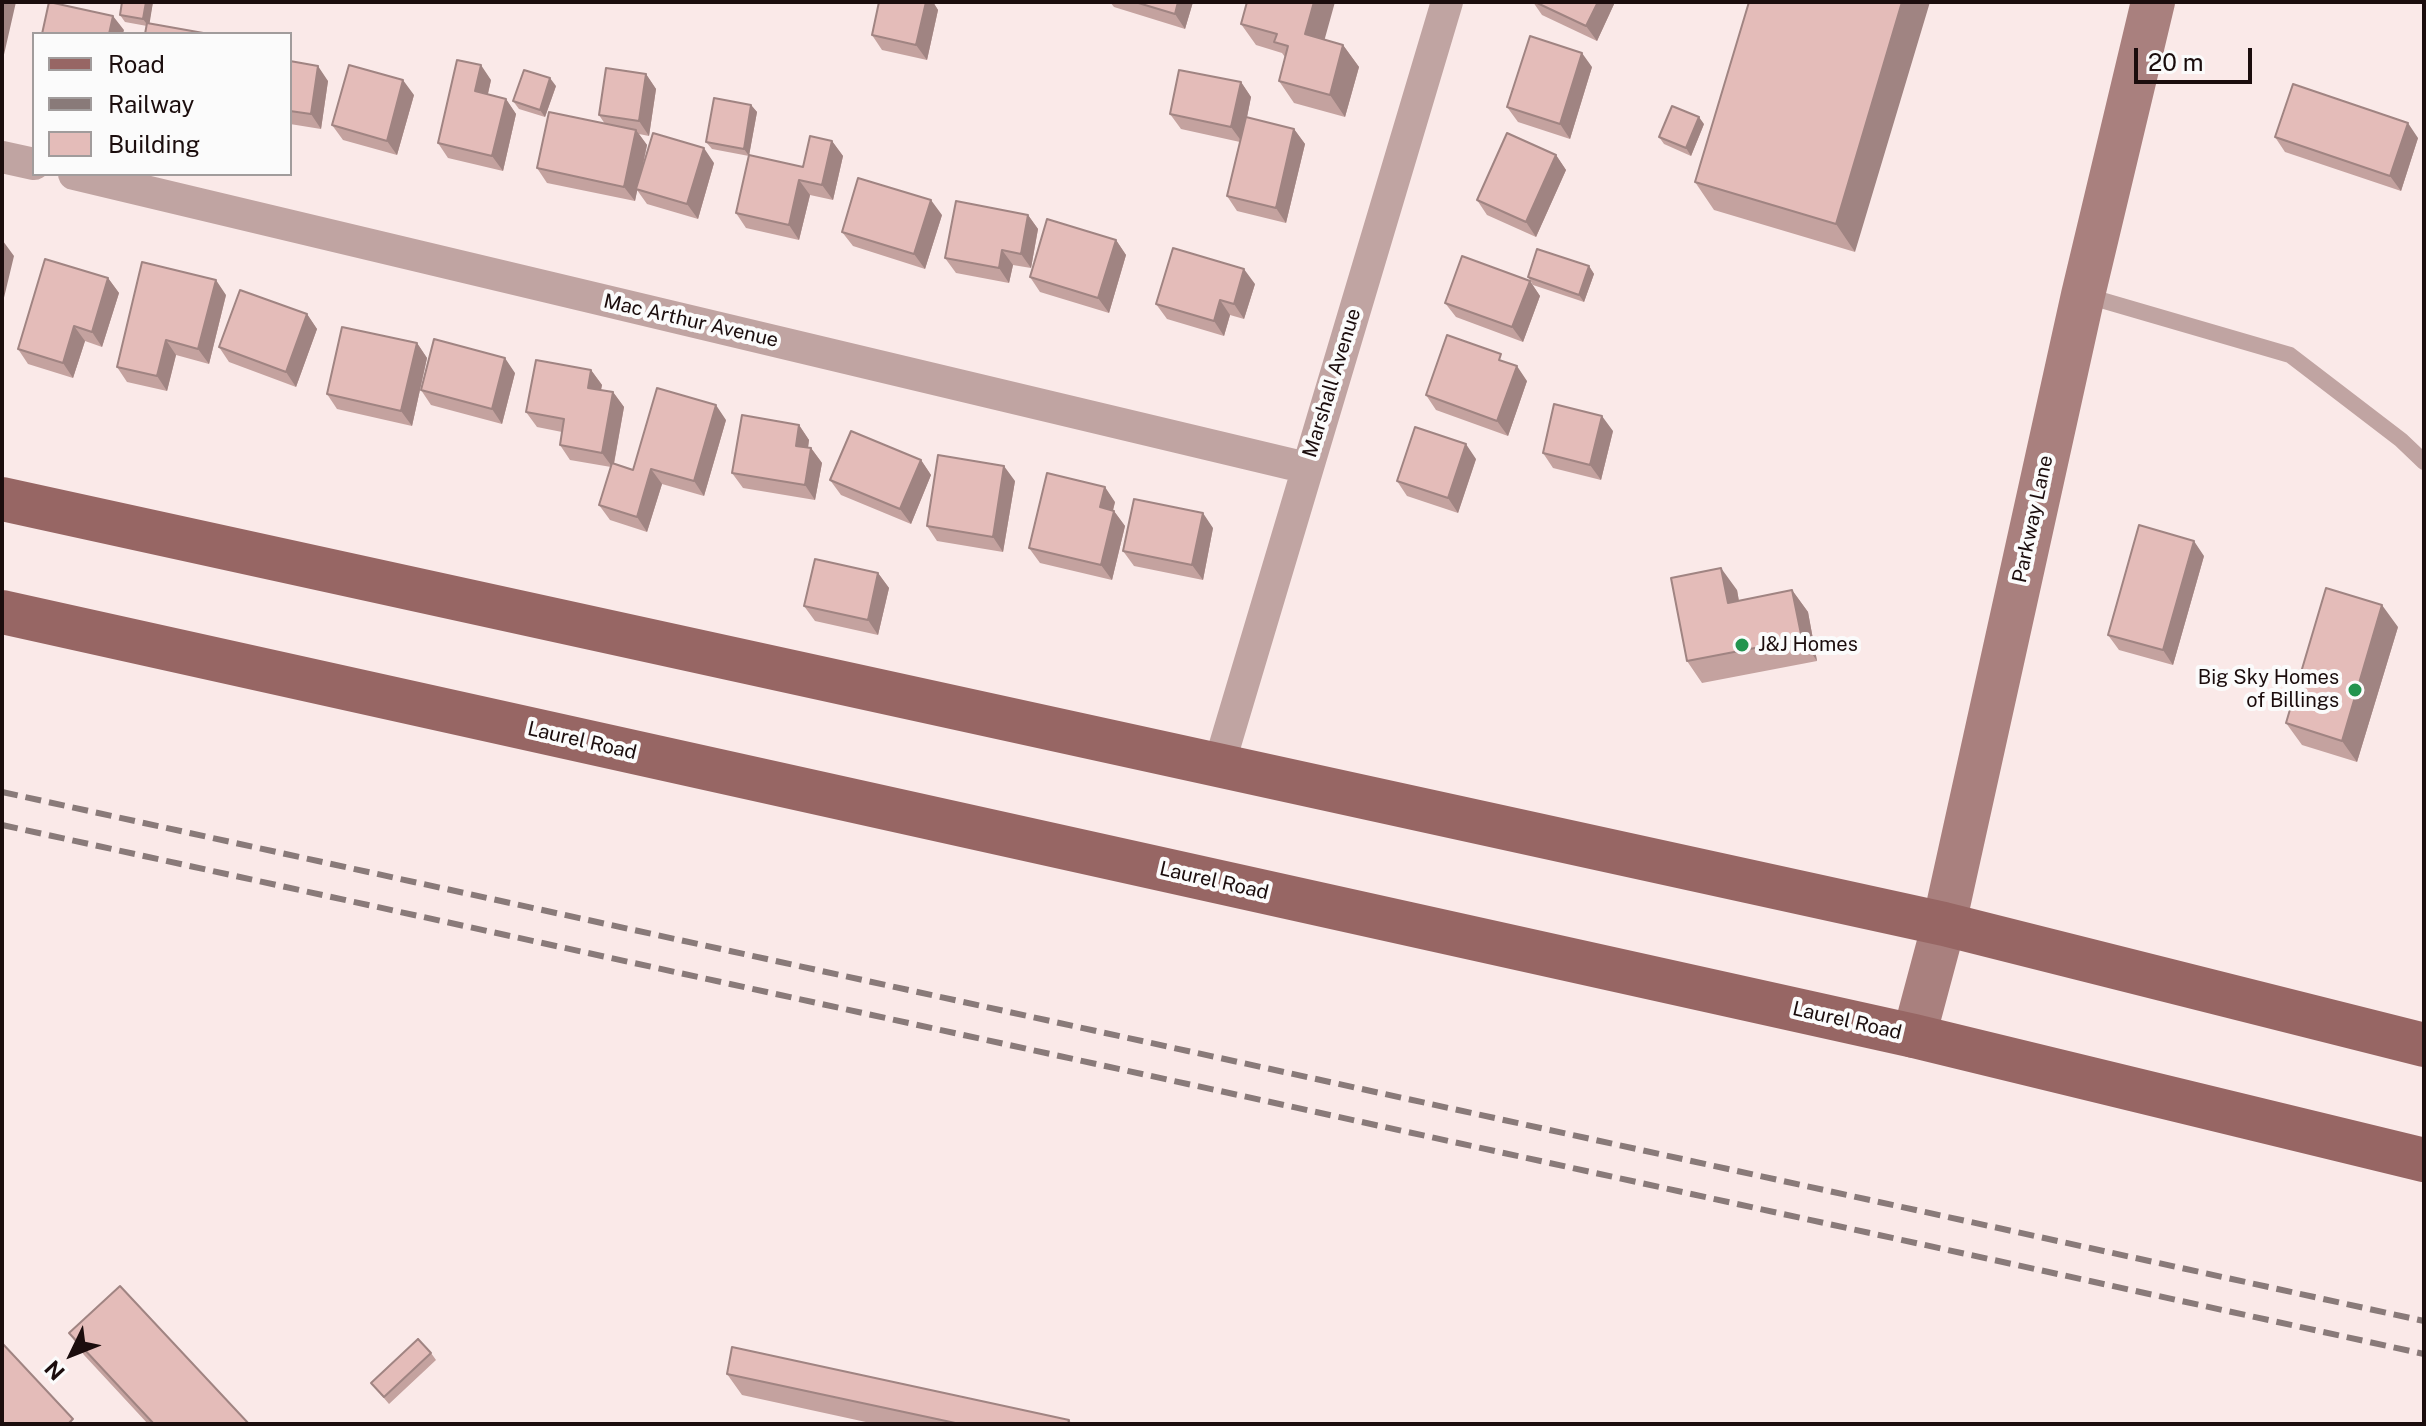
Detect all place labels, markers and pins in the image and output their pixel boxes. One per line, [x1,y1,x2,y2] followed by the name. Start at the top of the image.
[1758,633,1858,657] place label: J&J Homes
[1733,636,1751,654] marker: J&J Homes
[2198,666,2339,713] place label: Big Sky Homes of Billings
[2346,681,2364,699] marker: Big Sky Homes of Billings

